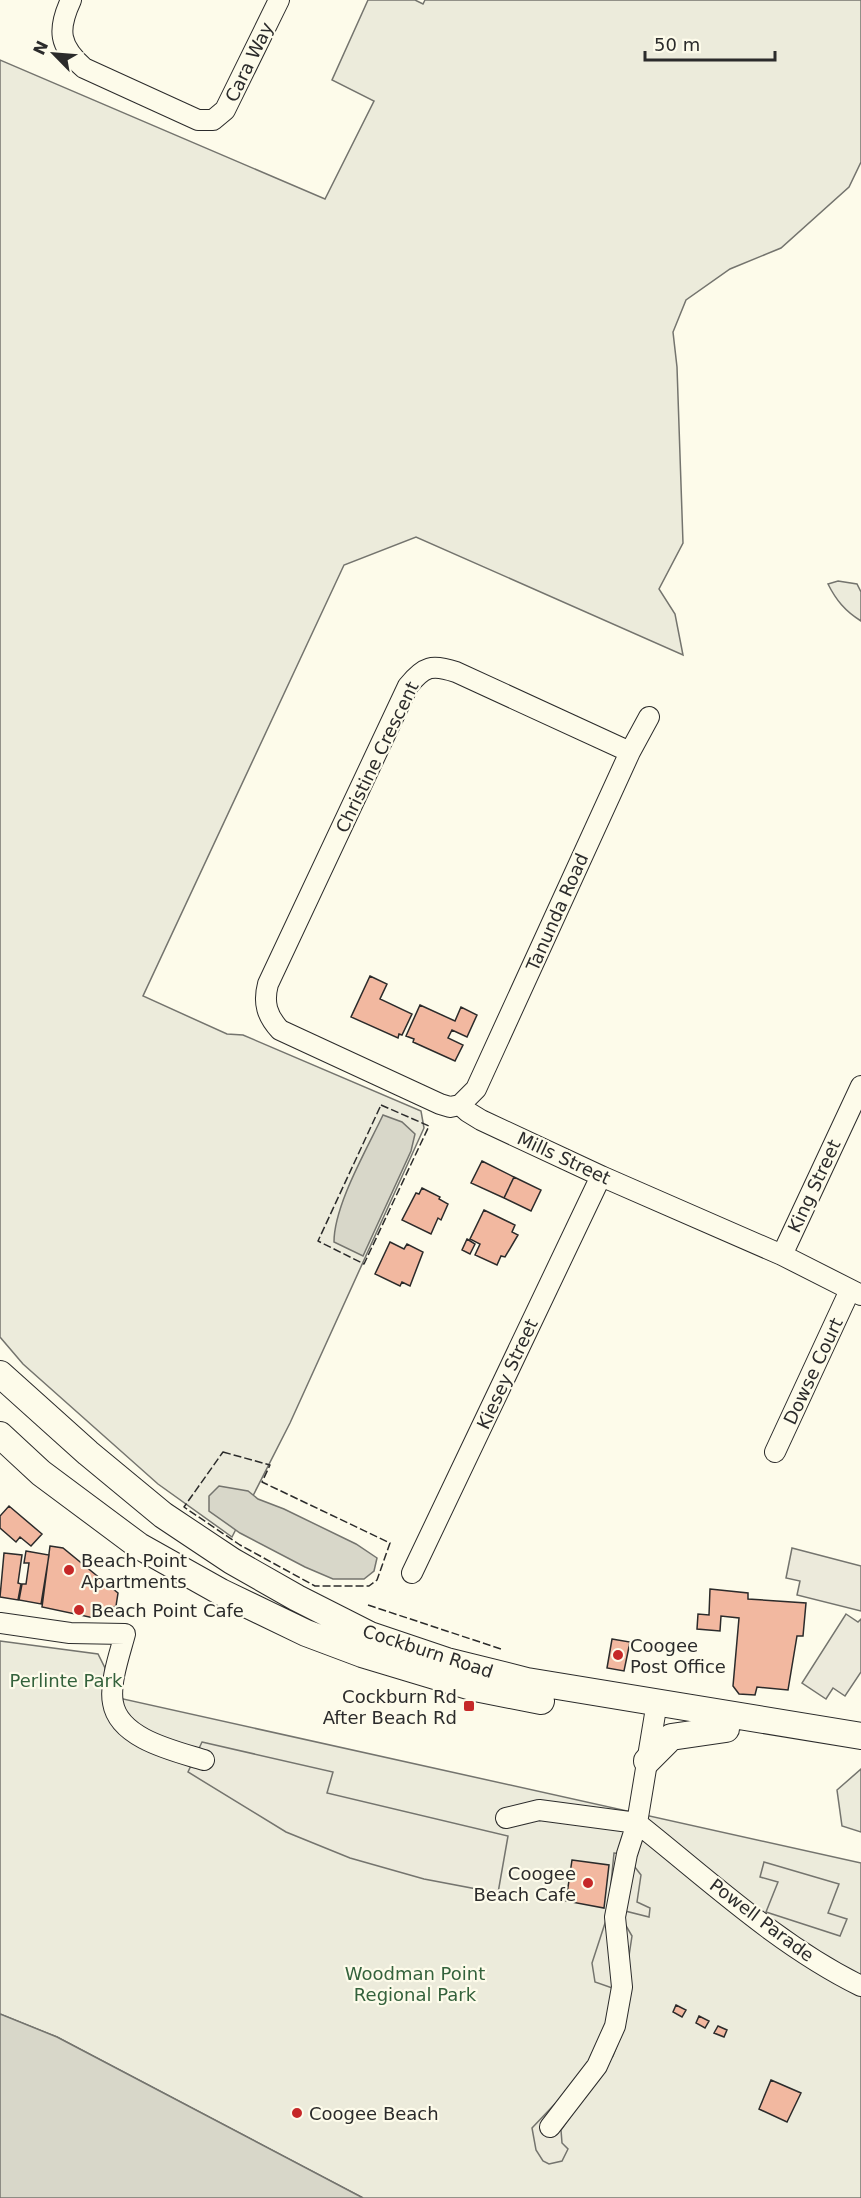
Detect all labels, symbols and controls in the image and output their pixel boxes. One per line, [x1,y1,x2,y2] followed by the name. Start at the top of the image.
[221,18,277,105] street label: Cara Way
[24,24,84,84] north arrow
[645,24,776,62] scale bar
[654,34,700,55] text: 50 m
[29,38,52,58] text: N
[331,678,423,836] street label: Christine Crescent
[521,850,592,975] street label: Tanunda Road
[514,1127,614,1189] street label: Mills Street
[783,1136,845,1236] street label: King Street
[779,1314,847,1428] street label: Dowse Court
[472,1315,542,1433] street label: Kiesey Street
[81,1550,187,1592] place label: Beach Point Apartments
[62,1563,76,1577] marker: Beach Point Apartments
[91,1600,244,1621] place label: Beach Point Cafe
[72,1603,86,1617] marker: Beach Point Cafe
[360,1620,496,1682] street label: Cockburn Road
[630,1635,726,1677] place label: Coogee Post Office
[611,1648,625,1662] marker: Coogee Post Office
[10,1670,123,1691] park label: Perlinte Park
[323,1686,457,1728] place label: Cockburn Rd After Beach Rd
[462,1699,476,1713] marker: Cockburn Rd After Beach Rd
[474,1863,576,1905] place label: Coogee Beach Cafe
[706,1874,818,1966] street label: Powell Parade
[581,1876,595,1890] marker: Coogee Beach Cafe
[345,1963,485,2005] park label: Woodman Point Regional Park
[309,2103,439,2124] place label: Coogee Beach
[290,2106,304,2120] marker: Coogee Beach

